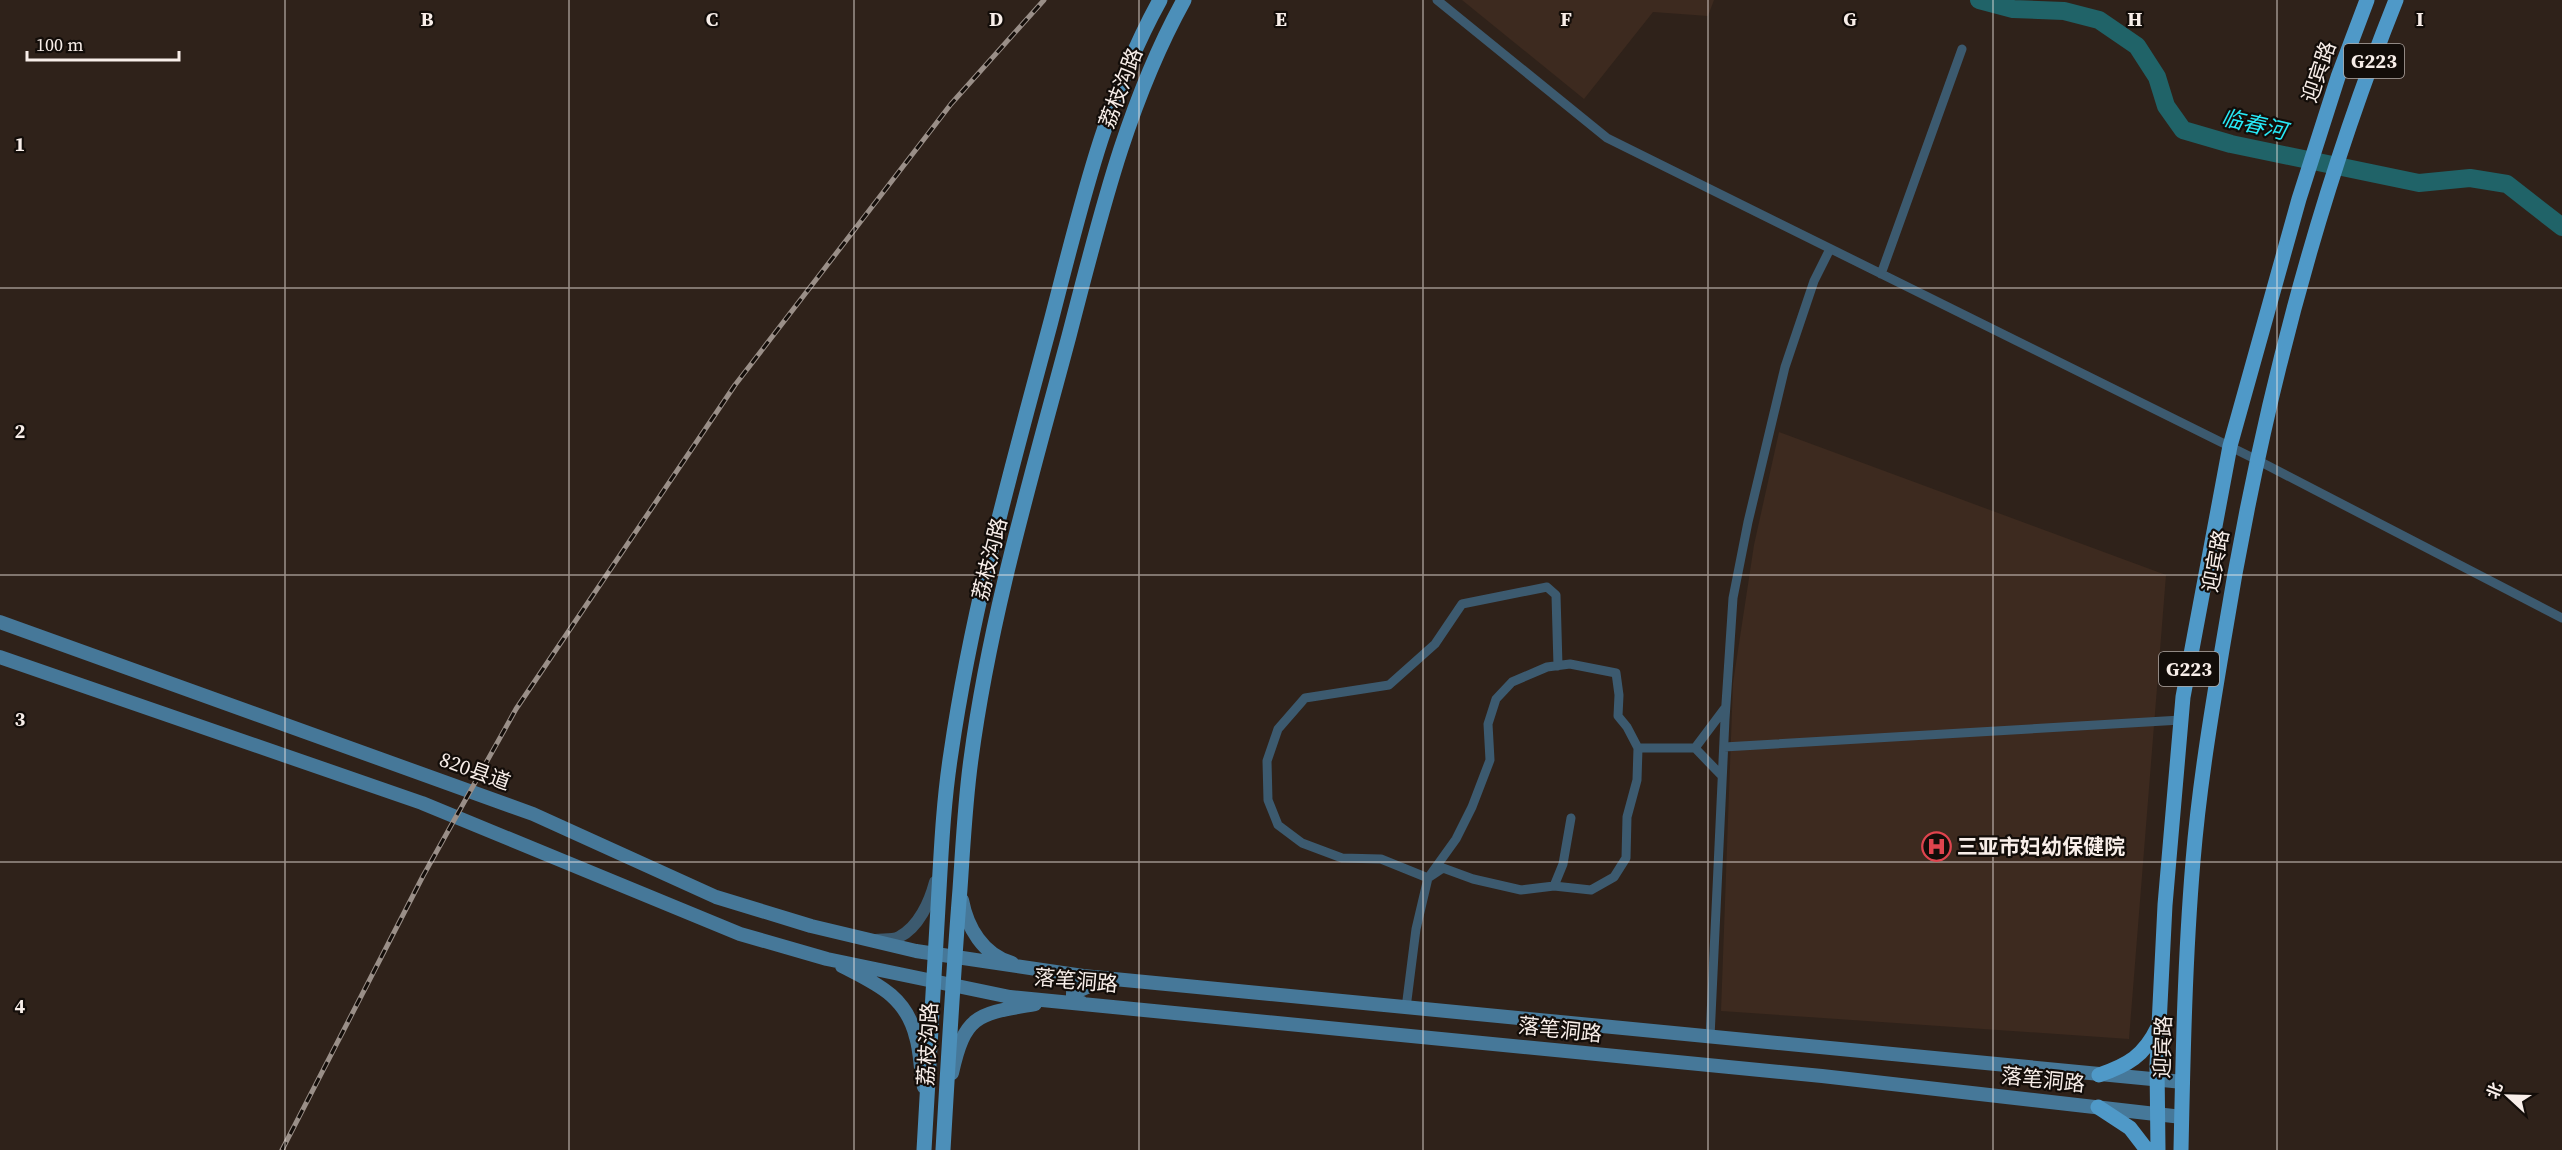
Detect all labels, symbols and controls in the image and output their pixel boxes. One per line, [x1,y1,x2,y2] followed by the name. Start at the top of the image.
[420,5,434,33] text: B
[706,5,718,33] text: C
[989,5,1003,33] text: D
[1275,5,1287,33] text: E
[1560,5,1572,33] text: F
[1843,5,1857,33] text: G
[2127,5,2143,33] text: H
[2416,5,2424,33] text: I
[27,24,178,62] scale bar
[36,32,83,57] text: 100 m
[2295,37,2342,106] street label: 迎宾路
[1092,43,1149,132] street label: 荔枝沟路
[2344,44,2404,78] road number: G223
[2218,102,2293,147] water label: 临春河
[15,130,25,158] text: 1
[15,417,26,445] text: 2
[965,515,1014,603] street label: 荔枝沟路
[2195,527,2236,595] street label: 迎宾路
[2159,652,2219,686] road number: G223
[15,705,26,733] text: 3
[436,744,515,797] street label: 820县道
[1920,831,1952,863] hospital icon: 三亚市妇幼保健院
[1957,832,2125,861] place label: 三亚市妇幼保健院
[1033,962,1119,999] street label: 落笔洞路
[15,992,26,1020] text: 4
[911,1001,944,1087] street label: 荔枝沟路
[1517,1011,1603,1048] street label: 落笔洞路
[2147,1015,2178,1079] street label: 迎宾路
[2000,1061,2086,1098] street label: 落笔洞路
[2478,1066,2538,1126] north arrow
[2481,1079,2507,1102] text: 北

